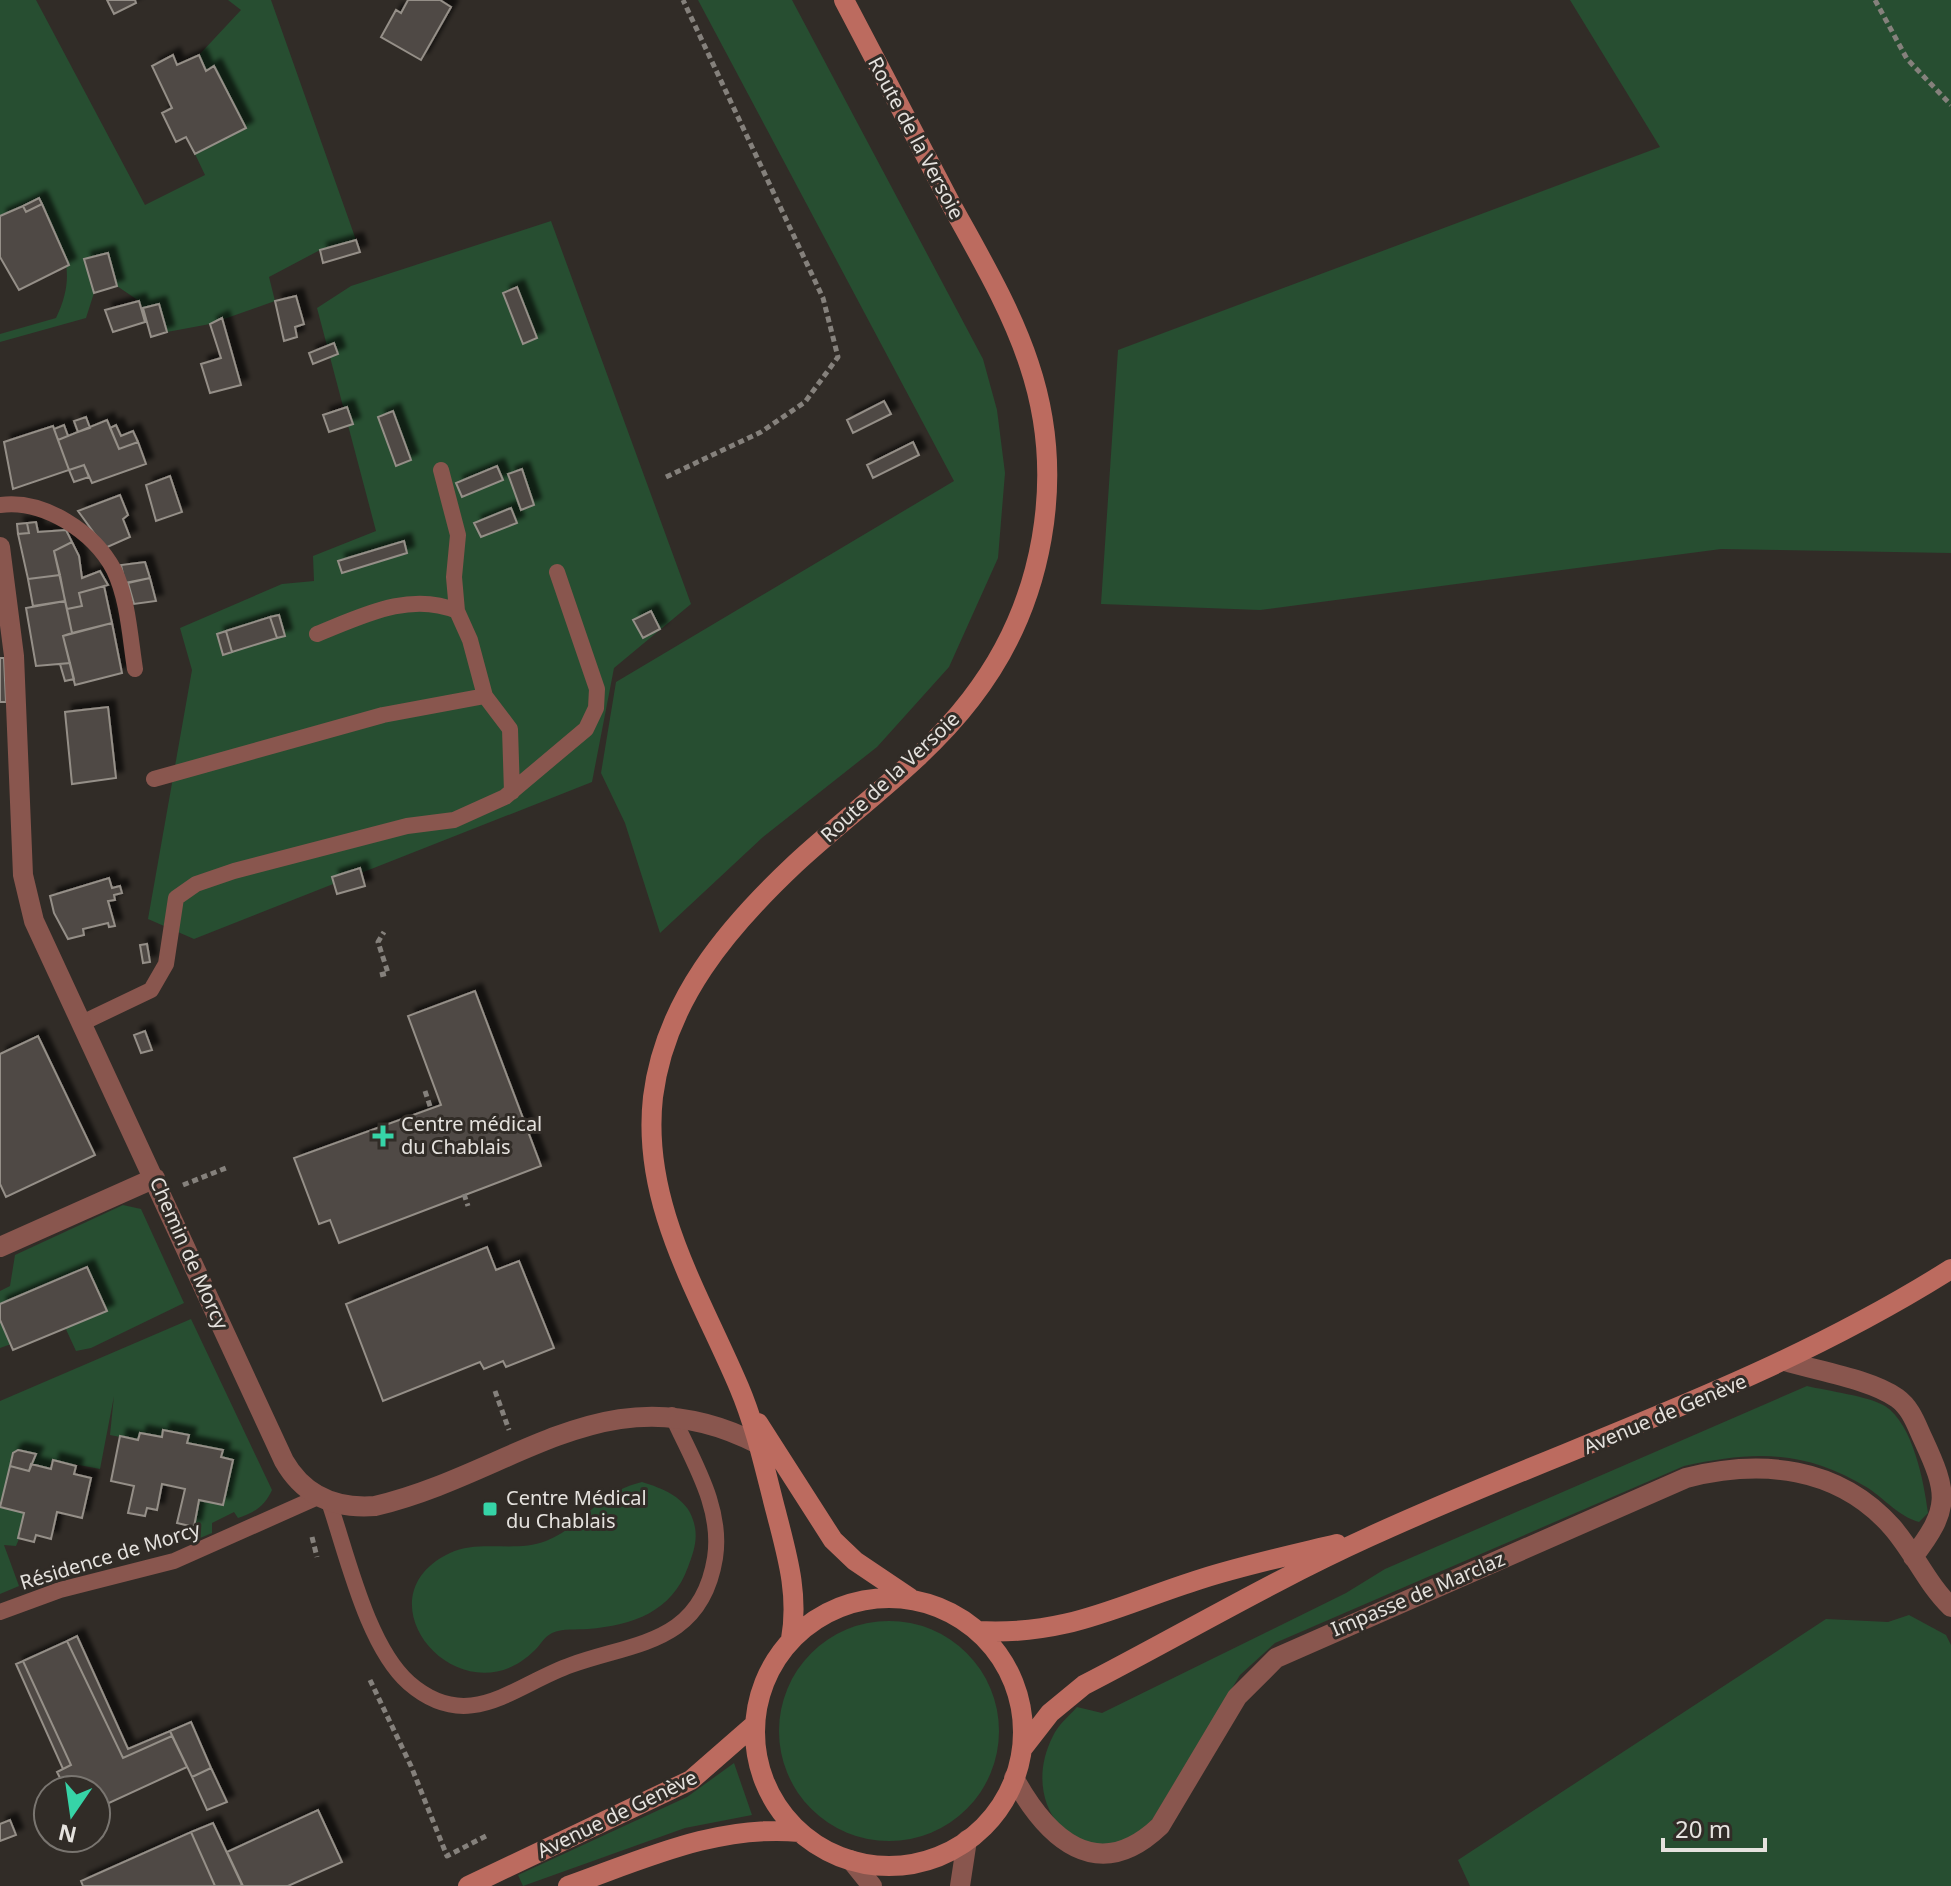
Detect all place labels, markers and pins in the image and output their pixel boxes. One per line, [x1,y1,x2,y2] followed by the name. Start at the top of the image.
[401,1110,542,1160] place label: Centre médical du Chablais
[372,1125,394,1147] marker: Centre médical du Chablais
[506,1484,647,1534] place label: Centre Médical du Chablais
[481,1500,499,1518] marker: Centre Médical du Chablais

